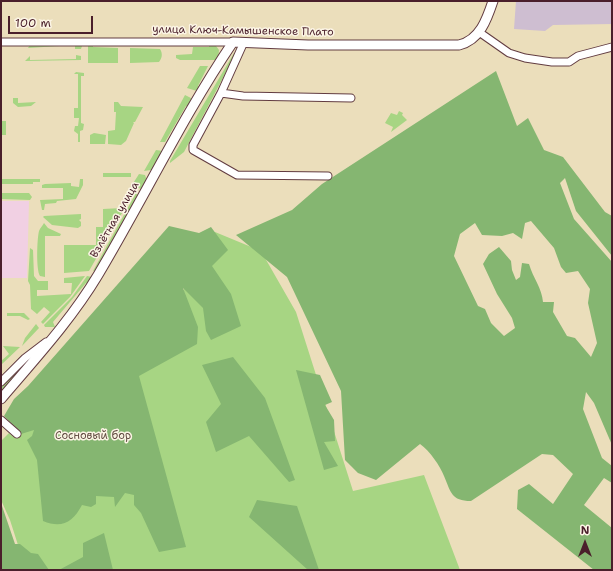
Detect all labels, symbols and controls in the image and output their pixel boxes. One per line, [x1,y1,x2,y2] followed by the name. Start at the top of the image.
[10,8,95,34] scale bar
[15,15,51,31] text: 100 m
[152,23,334,39] street label: улица Ключ-Камышенское Плато
[88,180,142,260] street label: Взлётная улица
[55,429,131,443] park label: Сосновый бор
[565,523,605,563] north arrow
[581,523,589,538] text: N

